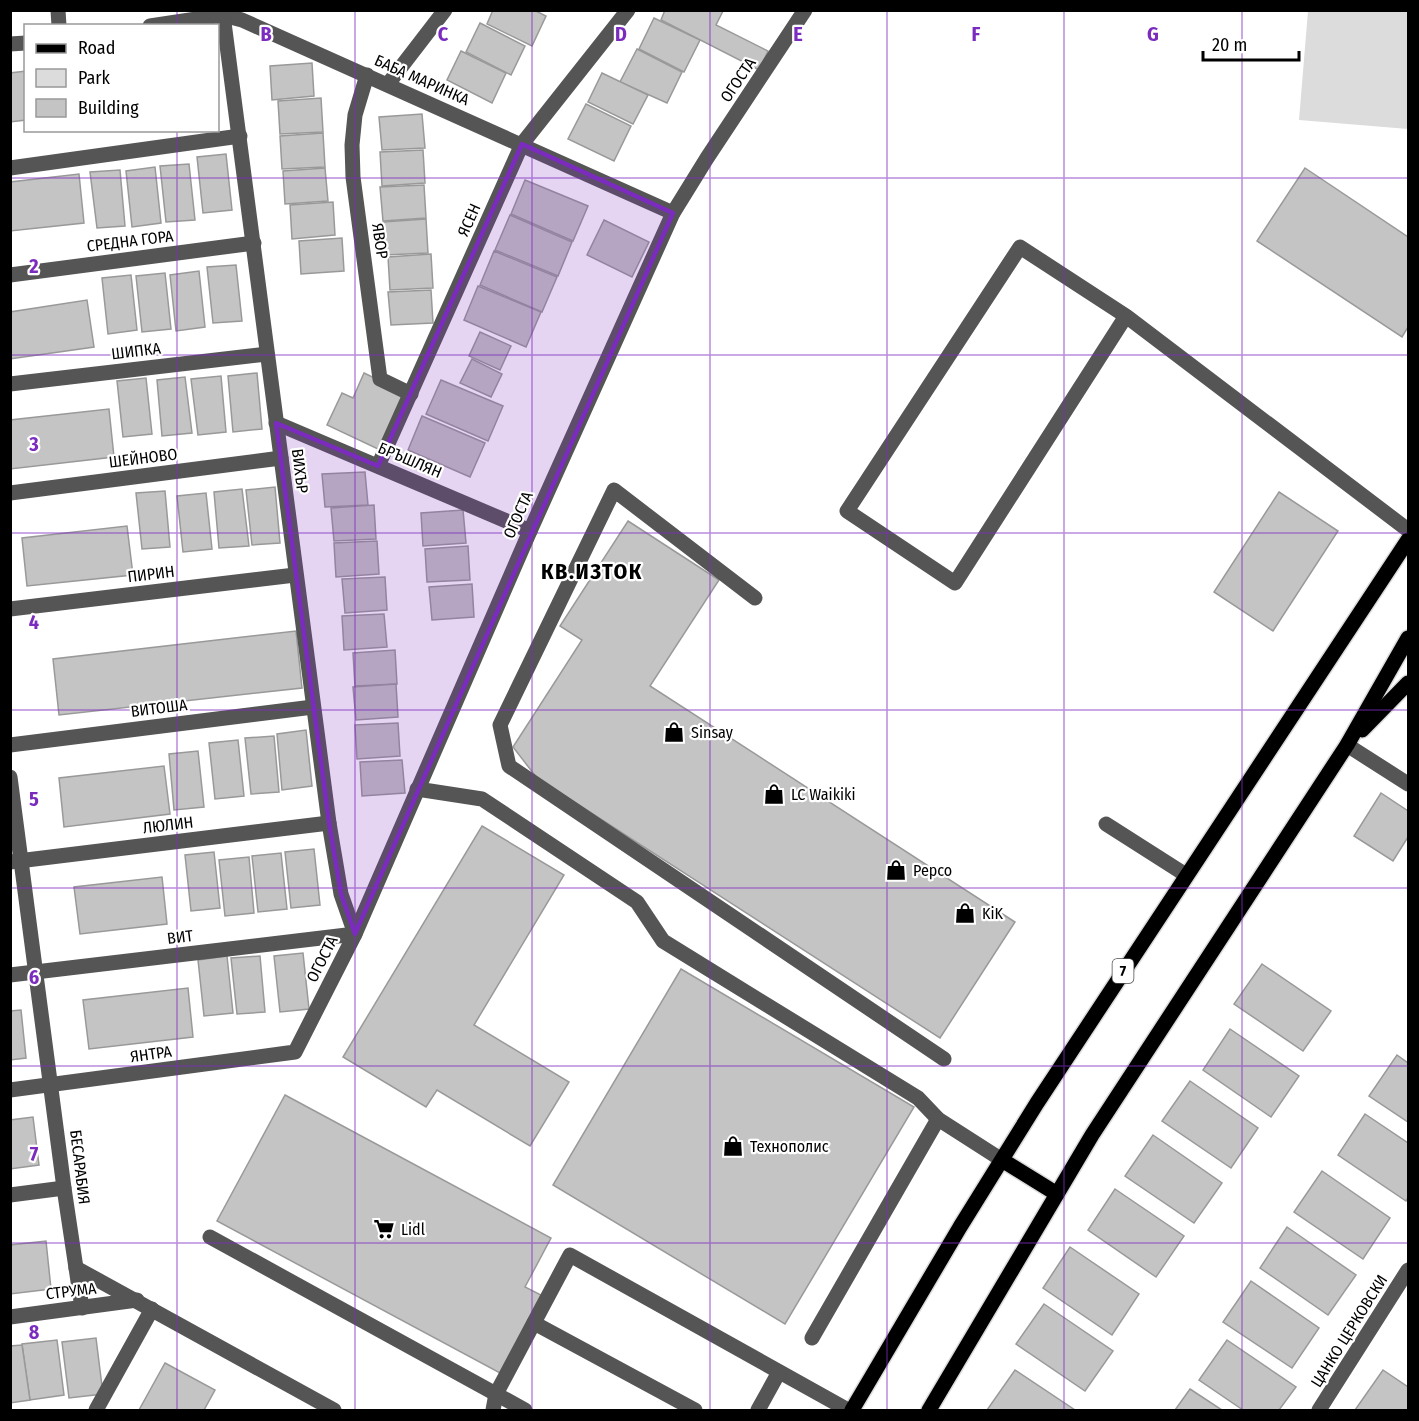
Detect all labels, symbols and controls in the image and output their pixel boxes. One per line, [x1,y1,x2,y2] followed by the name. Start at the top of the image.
[260,22,272,46] text: B
[438,22,449,46] text: C
[615,22,627,46] text: D
[793,22,803,46] text: E
[972,22,981,46] text: F
[1147,22,1159,46] text: G
[24,24,219,132] legend
[1203,24,1299,62] scale bar
[1212,34,1247,56] text: 20 m
[78,37,115,59] text: Road
[372,51,473,110] street label: БАБА МАРИНКА
[716,54,760,106] street label: ОГОСТА
[78,67,111,89] text: Park
[78,97,139,119] text: Building
[453,201,485,239] street label: ЯСЕН
[368,222,392,260] street label: ЯВОР
[86,226,175,256] street label: СРЕДНА ГОРА
[28,254,39,278] text: 2
[110,338,162,363] street label: ШИПКА
[28,432,39,456] text: 3
[375,438,445,482] street label: БРЪШЛЯН
[108,444,178,472] street label: ШЕЙНОВО
[288,448,312,494] street label: ВИХЪР
[499,488,537,541] street label: ОГОСТА
[541,558,643,585] district label: КВ.ИЗТОК
[126,562,176,586] street label: ПИРИН
[29,610,39,634] text: 4
[130,695,189,721] street label: ВИТОША
[662,720,686,744] shop icon: Sinsay
[691,723,734,742] place label: Sinsay
[762,782,786,806] shop icon: LC Waikiki
[791,785,856,804] place label: LC Waikiki
[29,787,39,811] text: 5
[142,812,194,838] street label: ЛЮЛИН
[884,858,908,882] shop icon: Pepco
[913,861,952,880] place label: Pepco
[953,901,977,925] shop icon: KiK
[982,904,1003,923] place label: KiK
[166,926,195,948] street label: ВИТ
[302,932,342,985] street label: ОГОСТА
[1112,959,1134,983] road number: 7
[29,965,39,989] text: 6
[129,1042,174,1066] street label: ЯНТРА
[66,1129,94,1205] street label: БЕСАРАБИЯ
[721,1134,745,1158] shop icon: Технополис
[750,1137,829,1156] place label: Технополис
[30,1142,39,1166] text: 7
[372,1217,396,1241] supermarket icon: Lidl
[401,1220,425,1239] place label: Lidl
[1307,1271,1391,1391] street label: ЦАНКО ЦЕРКОВСКИ
[45,1278,98,1304] street label: СТРУМА
[29,1320,40,1344] text: 8

